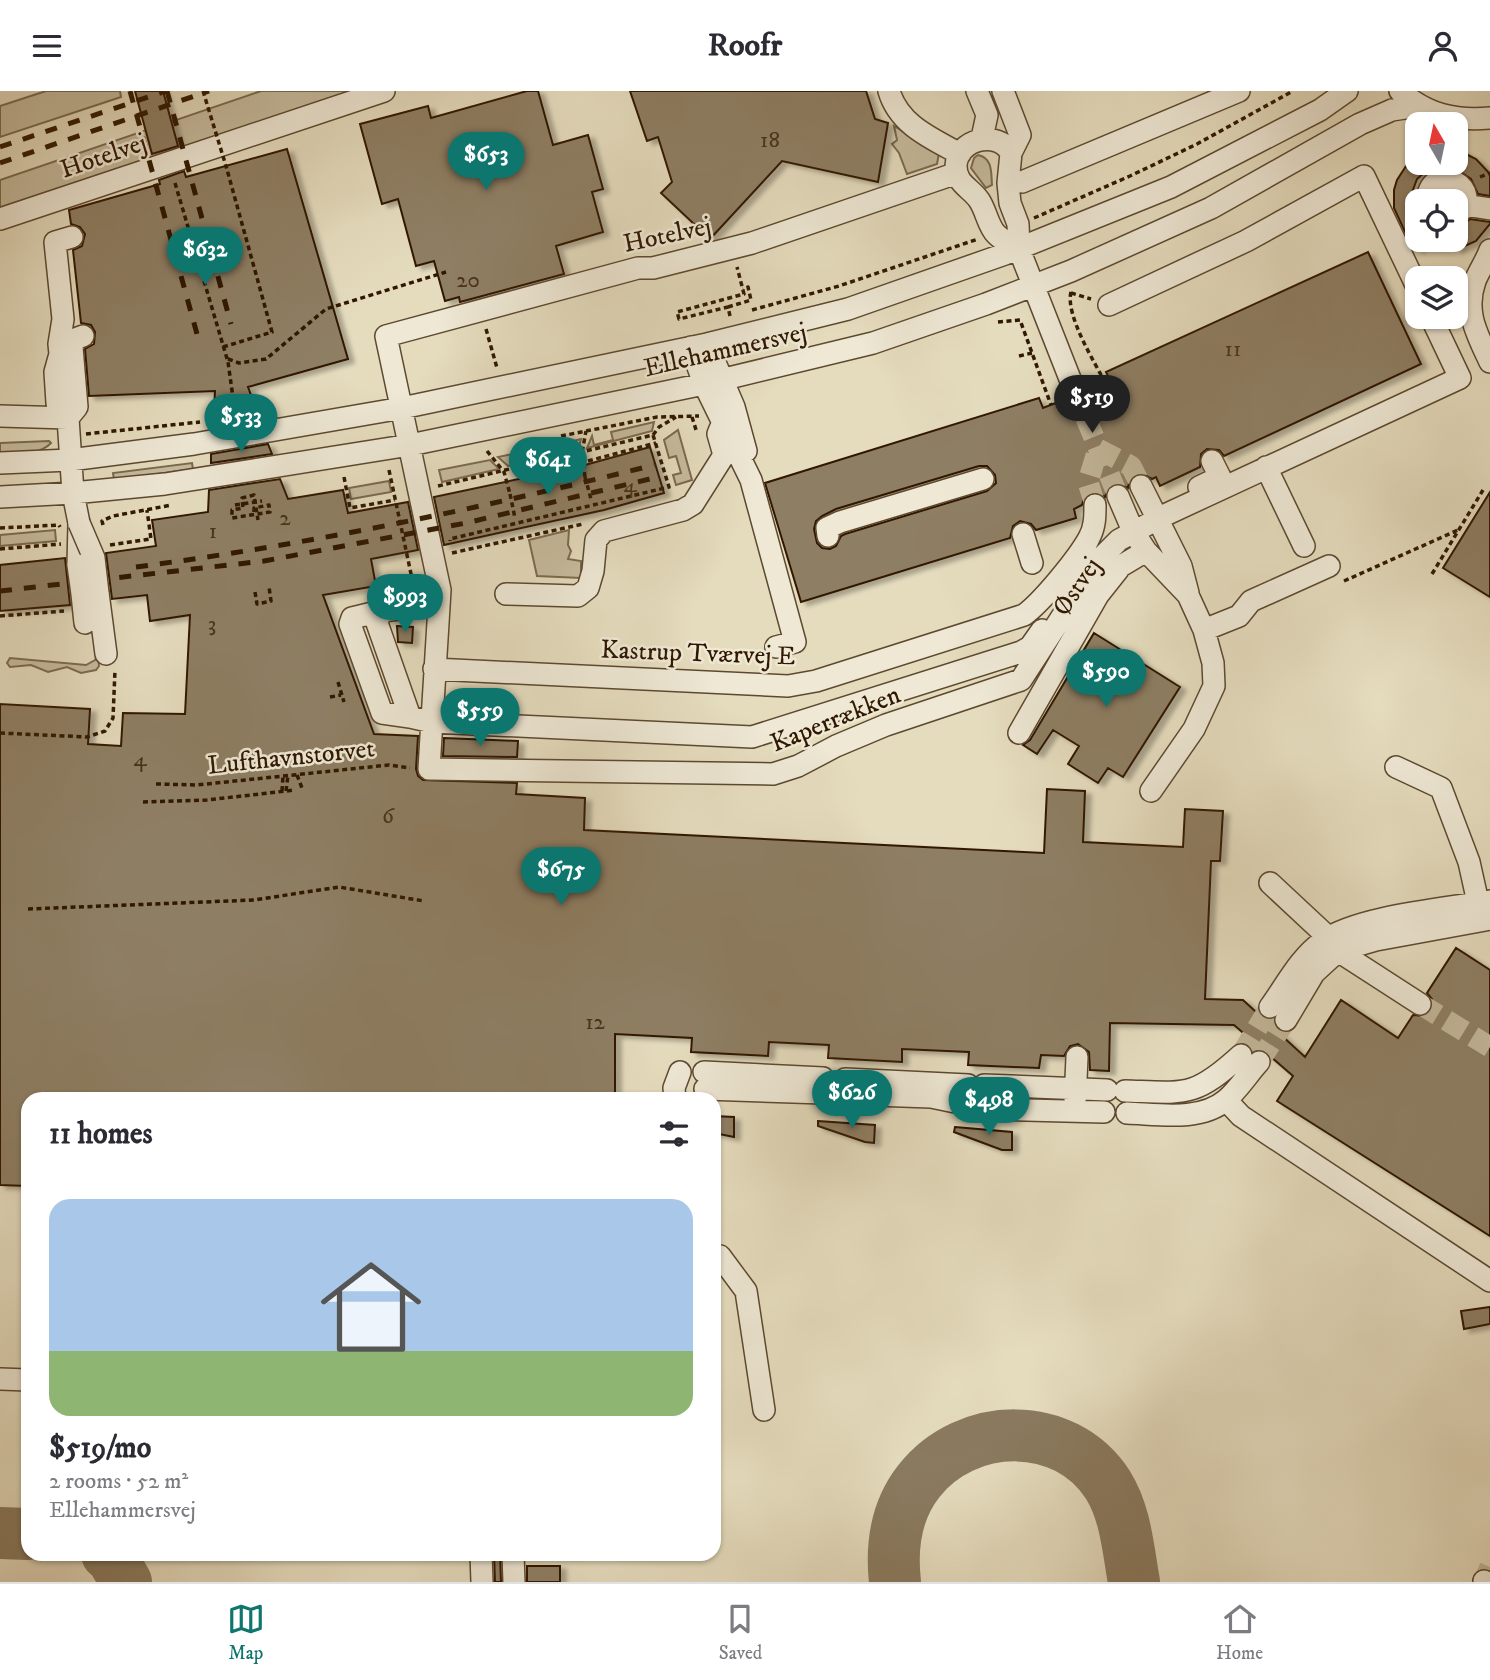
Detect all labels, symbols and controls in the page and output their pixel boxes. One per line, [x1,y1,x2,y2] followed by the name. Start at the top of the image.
[708,26,782,66] text: Roofr
[28,27,66,65] icon: menu
[1424,27,1462,65] icon: person
[1405,112,1468,175] north arrow
[1405,112,1468,329] map controls
[56,126,151,187] street label: Hotelvej
[760,126,780,155] house number: 18
[445,133,527,192] pin: $653
[464,140,508,169] text: $653
[1405,189,1468,252] button: locate
[620,210,714,261] street label: Hotelvej
[164,227,246,287] pin: $632
[183,235,227,264] text: $632
[456,266,480,295] house number: 20
[1405,266,1468,329] button: layers
[641,316,810,385] street label: Ellehammersvej
[1225,335,1241,364] house number: 11
[1051,375,1133,435] pin: $519
[1070,383,1114,412] text: $519
[200,395,282,454] pin: $533
[220,402,262,431] text: $533
[507,437,589,497] pin: $641
[525,445,571,474] text: $641
[623,471,637,500] house number: 4
[279,504,291,533] house number: 2
[209,517,217,546] house number: 1
[1046,551,1109,623] street label: Østvej
[364,575,446,634] pin: $993
[383,582,427,611] text: $993
[208,610,216,639] house number: 3
[600,634,796,673] street label: Kastrup Tværvej E
[1065,649,1147,709] pin: $590
[1082,657,1130,686] text: $590
[766,678,906,760] street label: Kaperrækken
[439,689,521,748] pin: $559
[457,696,503,725] text: $559
[206,732,376,783] street label: Lufthavnstorvet
[133,745,147,774] house number: 4
[382,802,395,831] house number: 6
[520,847,602,907] pin: $675
[537,855,585,884] text: $675
[585,1008,606,1037] house number: 12
[811,1070,893,1130] pin: $626
[948,1077,1030,1137] pin: $498
[828,1078,876,1107] text: $626
[965,1085,1013,1114] text: $498
[655,1115,693,1153] icon: filters
[49,1116,153,1153] text: 11 homes
[308,1244,434,1370] icon: home
[49,1430,151,1467] text: $519/mo
[49,1467,188,1496] text: 2 rooms · 52 m²
[49,1496,196,1525] text: Ellehammersvej
[227,1600,265,1665] tab: Map
[719,1600,762,1665] tab: Saved
[1216,1600,1263,1665] tab: Home

